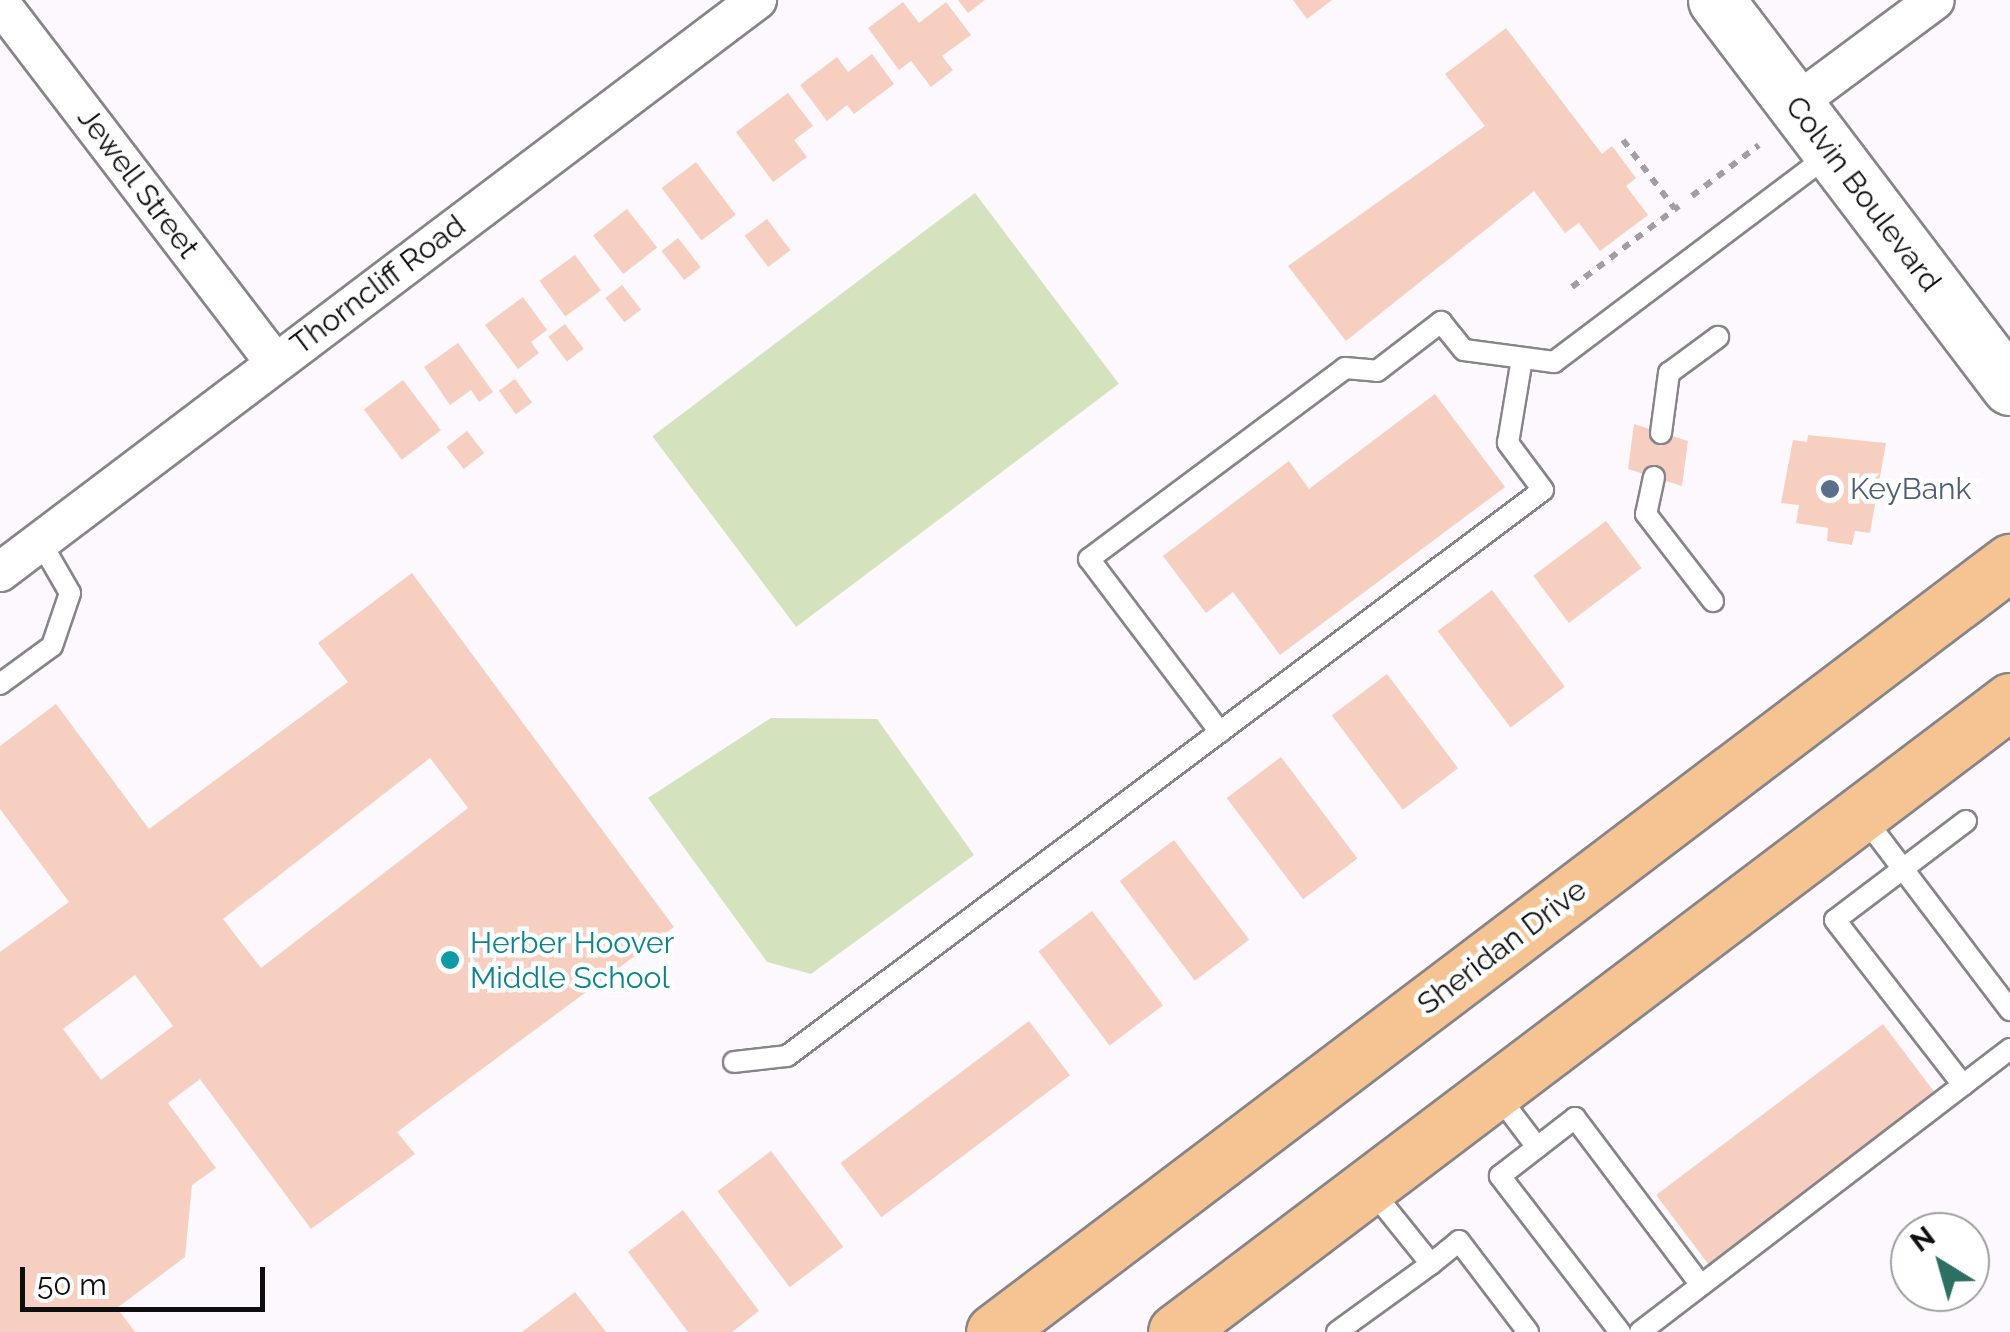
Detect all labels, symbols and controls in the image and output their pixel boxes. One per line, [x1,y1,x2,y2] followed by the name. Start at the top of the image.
[1778,89,1948,299] street label: Colvin Boulevard
[69,100,207,266] street label: Jewell Street
[283,207,473,363] street label: Thorncliff Road
[1850,471,1972,507] place label: KeyBank
[1819,478,1841,500] marker: KeyBank
[1410,872,1594,1022] street label: Sheridan Drive
[470,925,675,996] place label: Herber Hoover Middle School
[439,949,461,971] marker: Herber Hoover Middle School
[1890,1212,1990,1312] north arrow
[1904,1220,1941,1259] text: N
[25,1247,270,1309] scale bar
[37,1267,107,1302] text: 50 m

